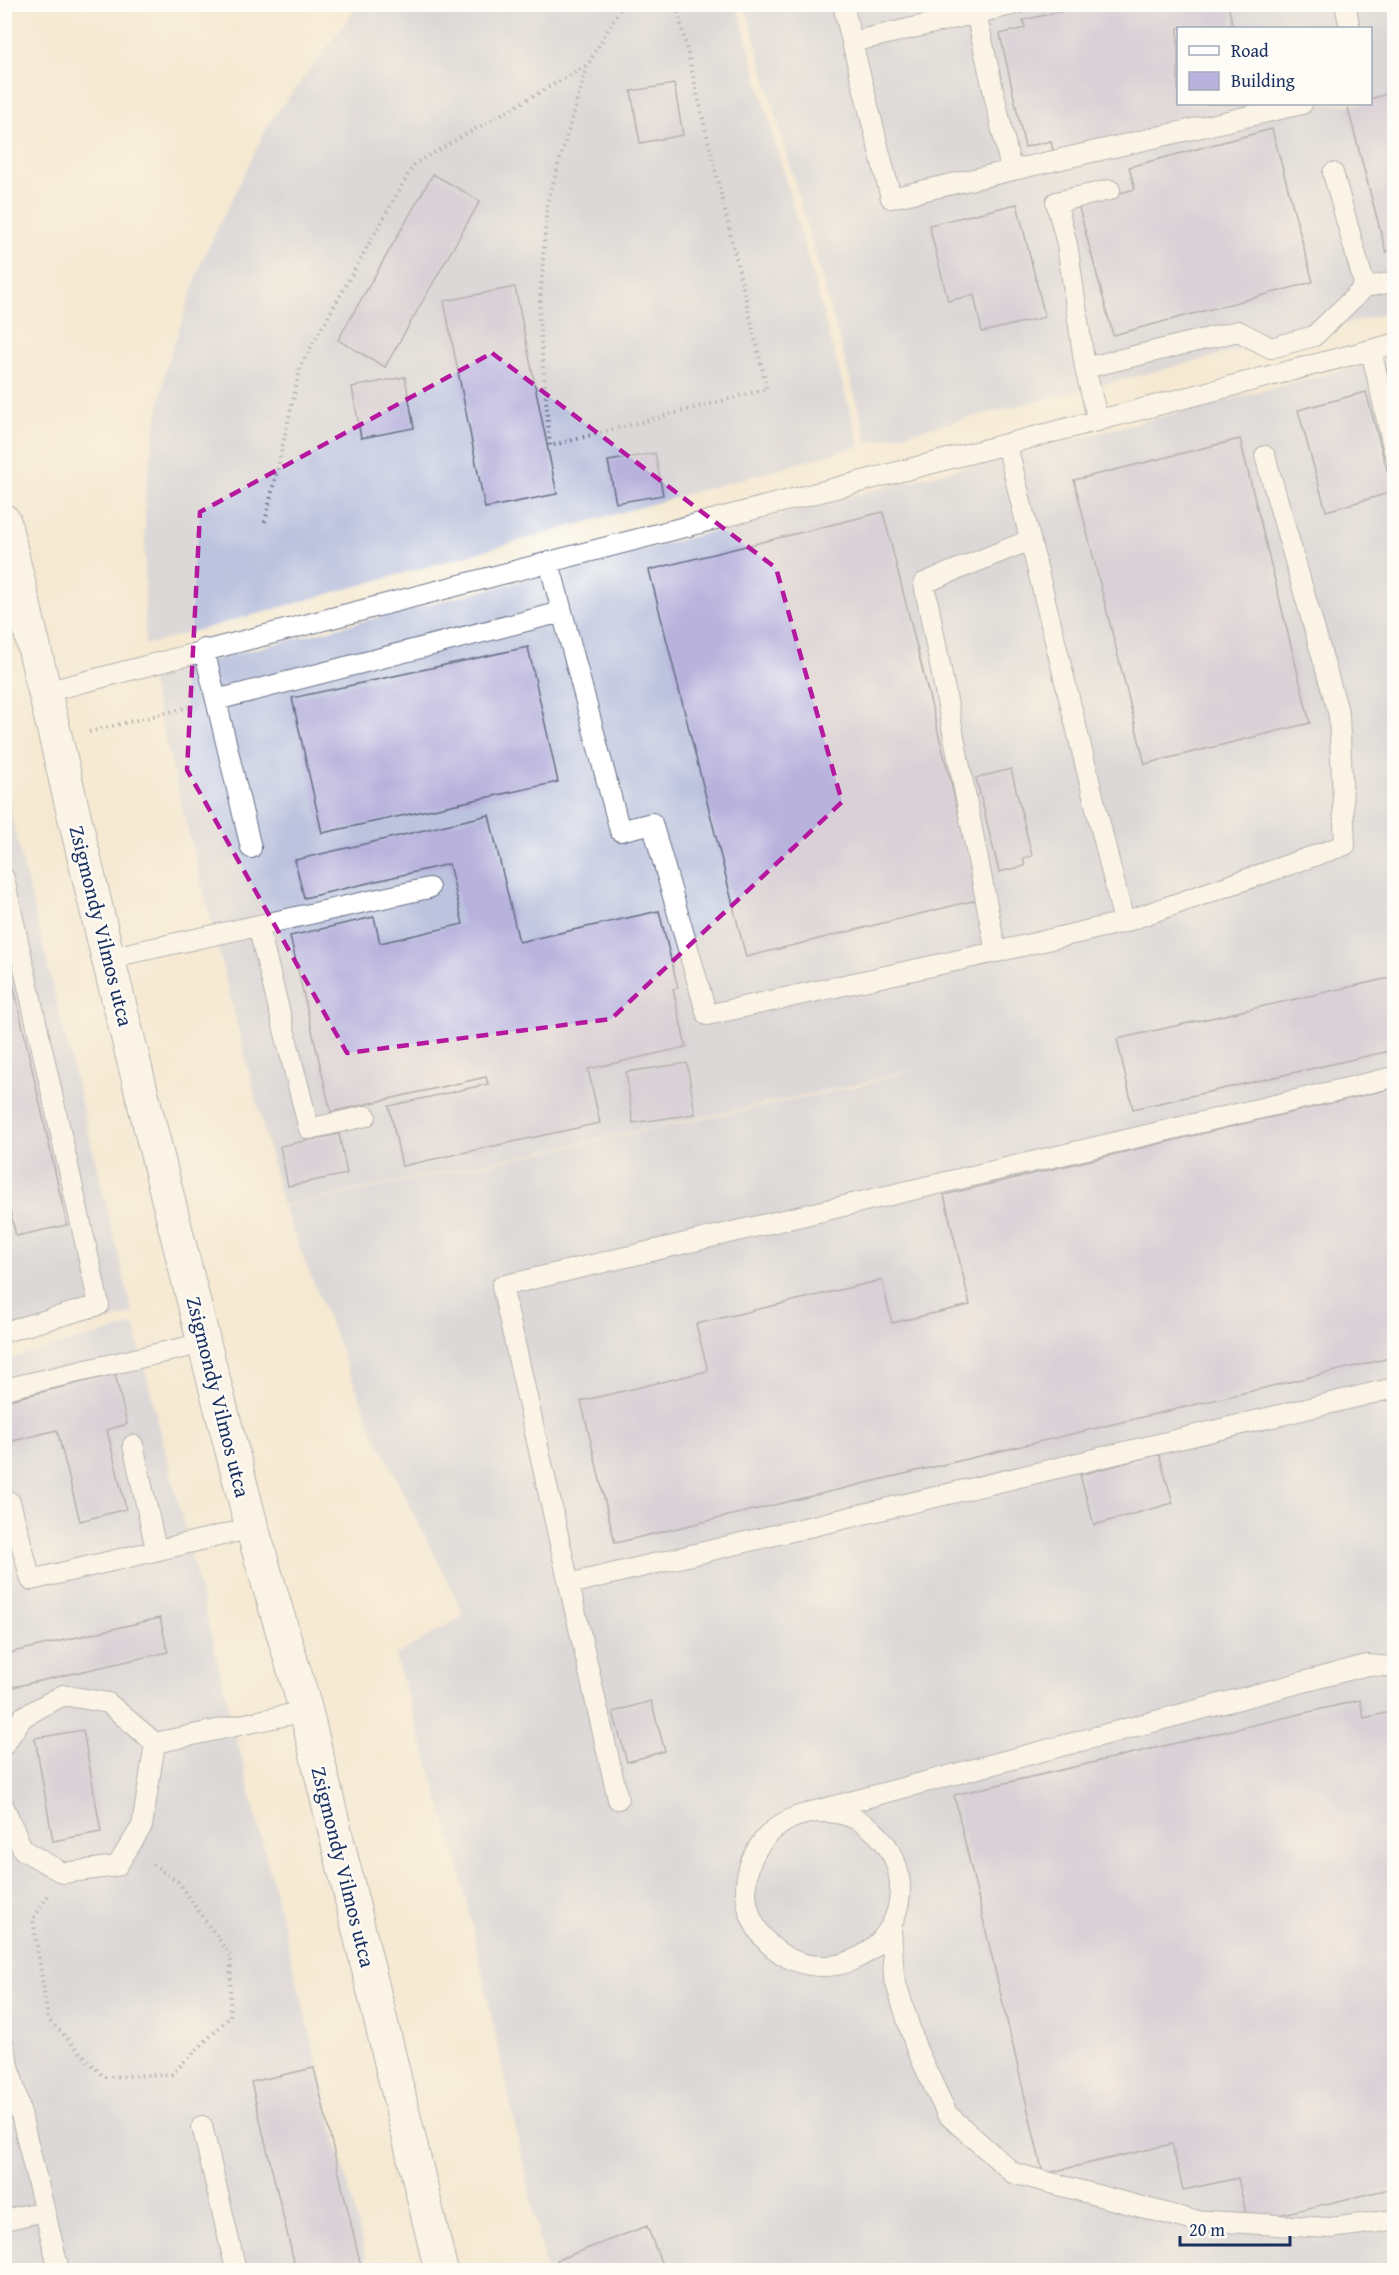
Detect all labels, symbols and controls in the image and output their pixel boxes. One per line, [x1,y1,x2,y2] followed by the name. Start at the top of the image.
[1177,27,1372,105] legend
[1231,37,1269,64] text: Road
[1231,67,1295,94] text: Building
[62,822,141,1030] street label: Zsigmondy Vilmos utca
[179,1293,258,1501] street label: Zsigmondy Vilmos utca
[304,1763,383,1971] street label: Zsigmondy Vilmos utca
[1180,2209,1290,2247] scale bar
[1189,2216,1225,2243] text: 20 m

